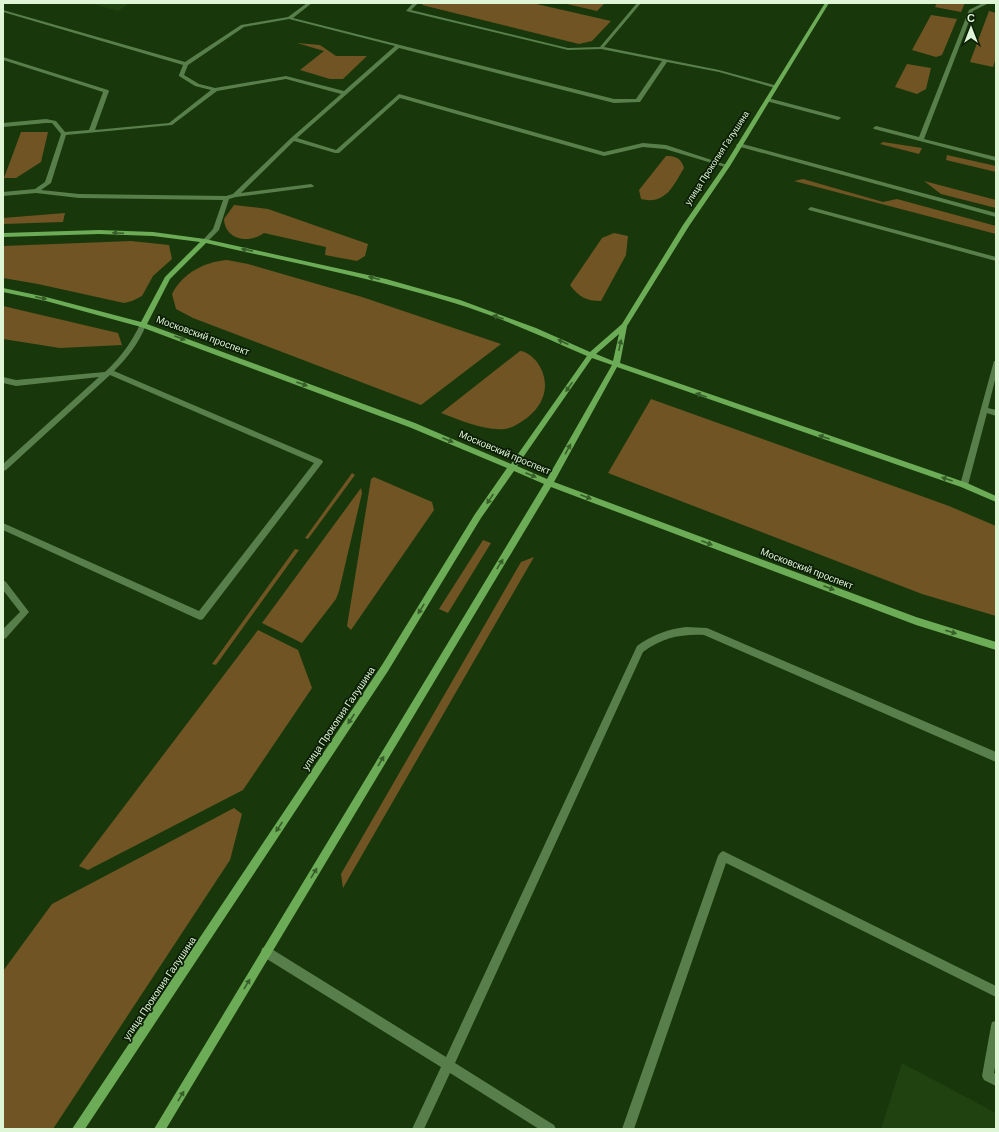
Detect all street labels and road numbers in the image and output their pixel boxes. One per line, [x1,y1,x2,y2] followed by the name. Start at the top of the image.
[682,109,751,207] street label: улица Прокопия Галушина
[155,313,252,358] street label: Московский проспект
[457,427,553,477] street label: Московский проспект
[759,545,855,591] street label: Московский проспект
[299,664,377,772] street label: улица Прокопия Галушина
[120,934,198,1042] street label: улица Прокопия Галушина

